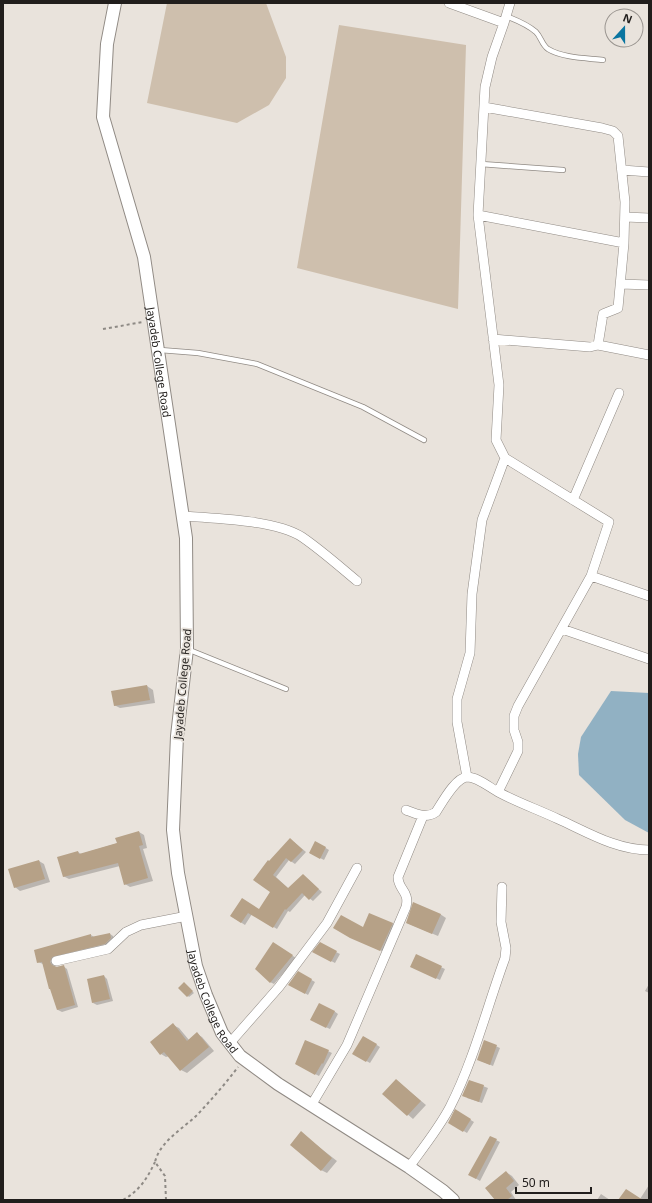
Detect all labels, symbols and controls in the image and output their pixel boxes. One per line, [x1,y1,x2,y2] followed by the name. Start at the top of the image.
[604,8,644,48] north arrow
[621,10,635,27] text: N
[144,305,175,418] street label: Jayadeb College Road
[170,628,194,741] street label: Jayadeb College Road
[185,948,242,1056] street label: Jayadeb College Road
[516,1169,591,1195] scale bar
[522,1174,550,1191] text: 50 m

